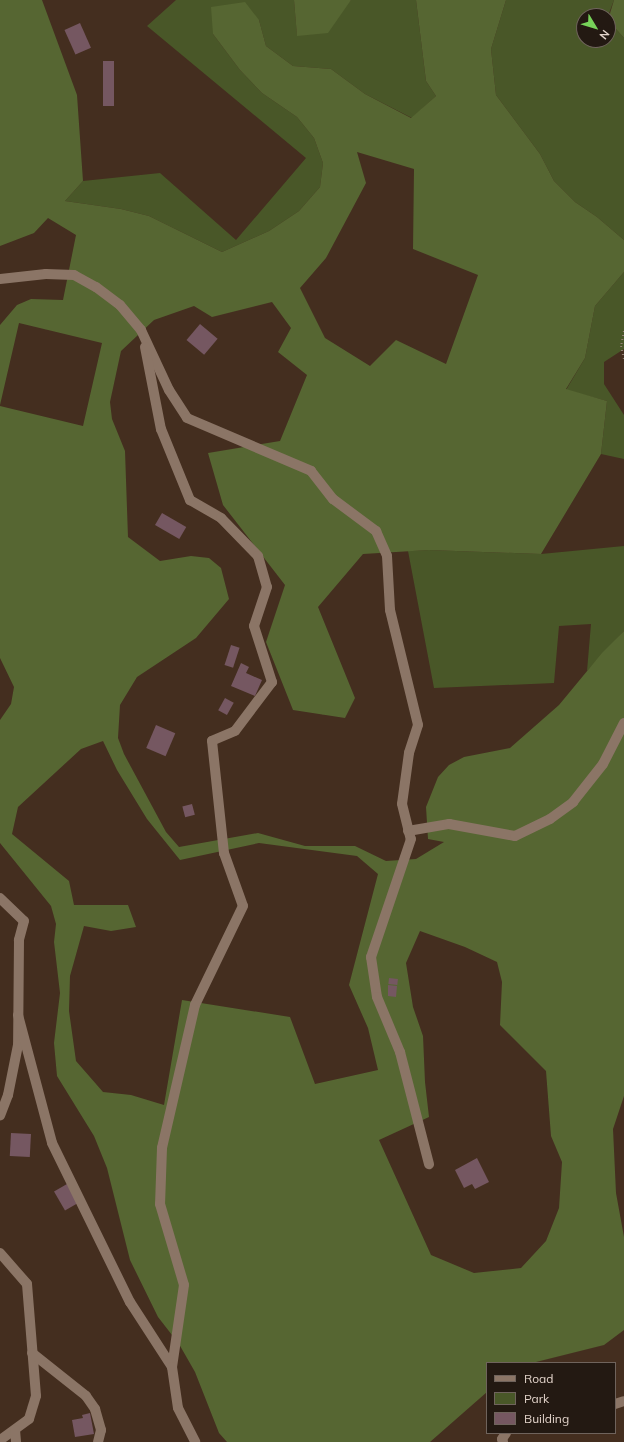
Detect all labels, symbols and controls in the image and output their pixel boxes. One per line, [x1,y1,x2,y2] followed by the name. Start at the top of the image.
[576,8,616,48] north arrow
[597,27,613,42] text: N
[486,1362,616,1434] legend
[524,1371,553,1386] text: Road
[524,1391,549,1406] text: Park
[524,1411,569,1426] text: Building

